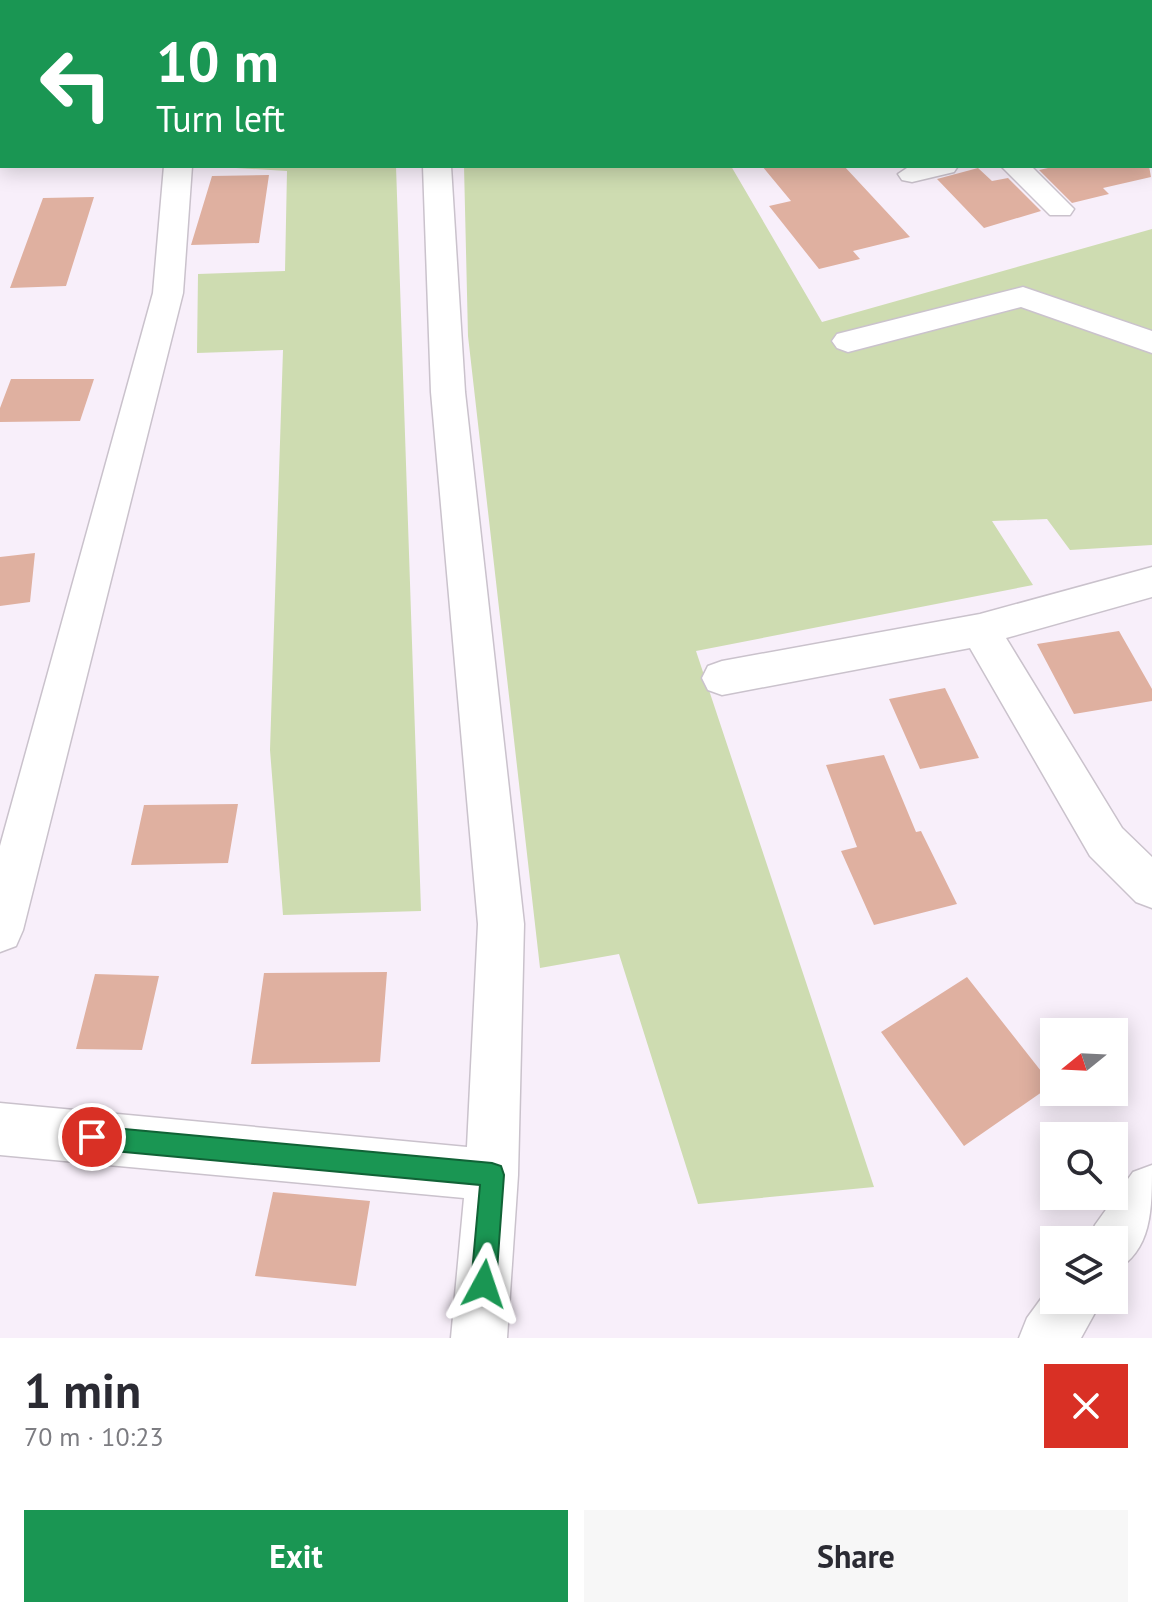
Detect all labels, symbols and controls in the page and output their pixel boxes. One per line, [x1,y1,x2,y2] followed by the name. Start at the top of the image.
[156,25,279,97] text: 10 m
[24,32,128,136] icon: left
[156,95,285,142] text: Turn left
[1040,1018,1128,1106] north arrow
[1040,1018,1128,1314] map controls
[58,1103,126,1171] pin
[70,1115,114,1159] icon: arrive
[1040,1122,1128,1210] button: search
[1040,1226,1128,1314] button: layers
[442,1242,526,1326] position arrow
[24,1359,141,1421] text: 1 min
[1044,1364,1128,1448] button: close
[24,1420,164,1453] text: 70 m · 10:23
[24,1510,568,1602] button: Exit
[584,1510,1128,1602] button: Share

